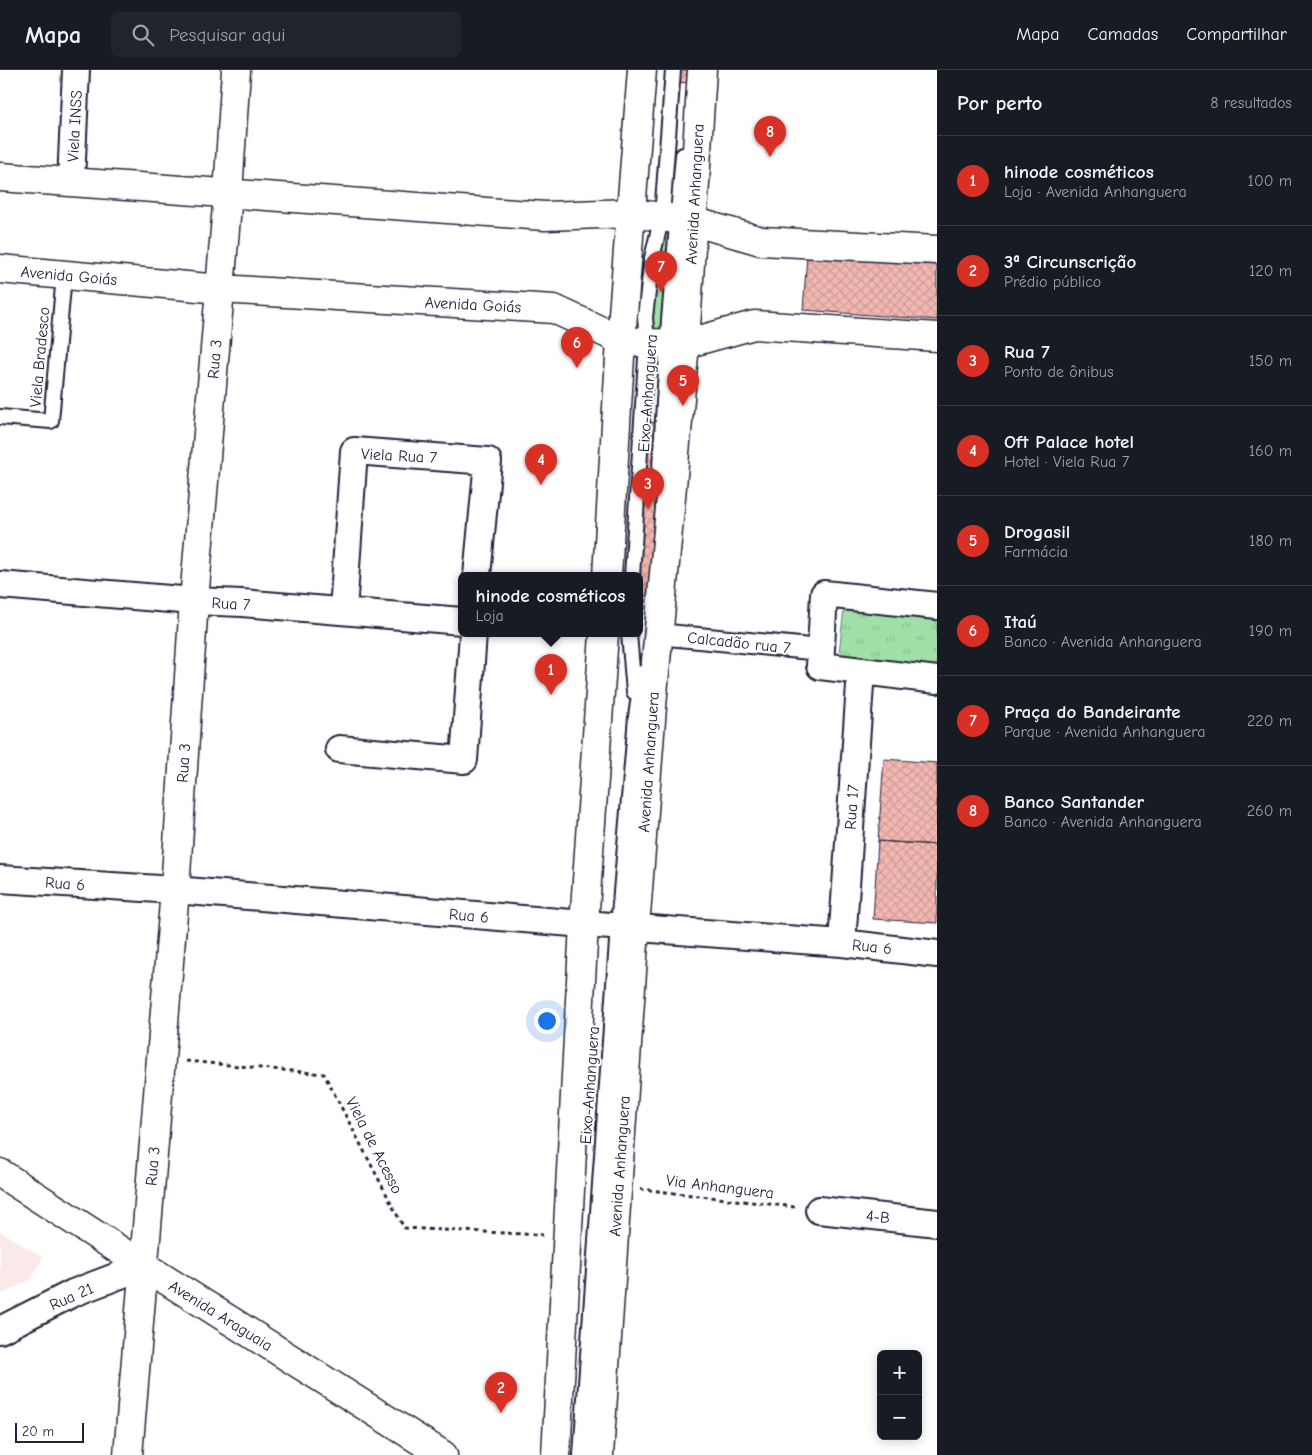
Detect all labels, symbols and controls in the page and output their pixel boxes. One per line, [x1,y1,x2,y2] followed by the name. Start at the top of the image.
[111,12,461,57] search box
[25,21,81,49] text: Mapa
[129,21,157,49] icon: search
[169,24,285,46] text: Pesquisar aqui
[1016,24,1059,45] text: Mapa
[1087,24,1158,45] text: Camadas
[1186,24,1287,45] text: Compartilhar
[64,90,86,162] street label: Viela INSS
[957,91,1042,115] text: Por perto
[1210,94,1292,112] text: 8 resultados
[754,116,786,157] pin: 8
[682,123,708,265] street label: Avenida Anhanguera
[1004,161,1154,183] text: hinode cosméticos
[970,172,976,190] text: 1
[1248,172,1292,190] text: 100 m
[1004,183,1187,201] text: Loja · Avenida Anhanguera
[645,251,677,292] pin: 7
[1004,251,1136,273] text: 3ª Circunscrição
[969,262,977,280] text: 2
[1249,262,1292,280] text: 120 m
[20,263,118,289] street label: Avenida Goiás
[1004,273,1101,291] text: Prédio público
[424,293,522,317] street label: Avenida Goiás
[27,306,53,408] street label: Viela Bradesco
[561,327,593,368] pin: 6
[635,333,661,453] street label: Eixo-Anhanguera
[204,339,226,380] street label: Rua 3
[1004,341,1050,363] text: Rua 7
[969,352,977,370] text: 3
[1249,352,1292,370] text: 150 m
[1004,363,1114,381] text: Ponto de ônibus
[667,365,699,406] pin: 5
[1004,431,1134,453] text: Oft Palace hotel
[969,442,977,460] text: 4
[1249,442,1292,460] text: 160 m
[525,444,557,485] pin: 4
[360,445,438,467] street label: Viela Rua 7
[1004,453,1129,471] text: Hotel · Viela Rua 7
[632,468,664,509] pin: 3
[1004,521,1070,543] text: Drogasil
[969,532,977,550] text: 5
[1249,532,1292,550] text: 180 m
[1004,543,1068,561] text: Farmácia
[458,572,643,637] popup
[476,585,625,607] text: hinode cosméticos
[211,594,251,614] street label: Rua 7
[476,607,504,625] text: Loja
[1004,611,1037,633] text: Itaú
[969,622,977,640] text: 6
[1249,622,1292,640] text: 190 m
[686,629,792,657] street label: Calcadão rua 7
[1004,633,1202,651] text: Banco · Avenida Anhanguera
[535,654,567,695] pin: 1
[635,691,663,833] street label: Avenida Anhanguera
[1004,701,1181,723] text: Praça do Bandeirante
[969,712,977,730] text: 7
[1247,712,1292,730] text: 220 m
[1004,723,1206,741] text: Parque · Avenida Anhanguera
[174,743,194,783] street label: Rua 3
[841,783,863,830] street label: Rua 17
[1004,791,1144,813] text: Banco Santander
[969,802,977,820] text: 8
[1247,802,1292,820] text: 260 m
[1004,813,1202,831] text: Banco · Avenida Anhanguera
[44,874,86,894] street label: Rua 6
[448,905,490,927] street label: Rua 6
[851,936,893,958] street label: Rua 6
[534,1008,560,1034] your location
[577,1025,603,1145] street label: Eixo-Anhanguera
[342,1094,406,1197] street label: Viela de Acesso
[606,1095,634,1237] street label: Avenida Anhanguera
[142,1146,164,1187] street label: Rua 3
[665,1171,775,1203] street label: Via Anhanguera
[865,1207,891,1227] street label: 4-B
[165,1277,276,1355] street label: Avenida Araguaia
[47,1279,96,1314] street label: Rua 21
[877,1350,922,1440] map controls
[877,1350,922,1395] button: +
[485,1372,517,1413] pin: 2
[877,1395,922,1440] button: −
[15,1420,84,1443] scale bar
[22,1423,54,1440] text: 20 m

